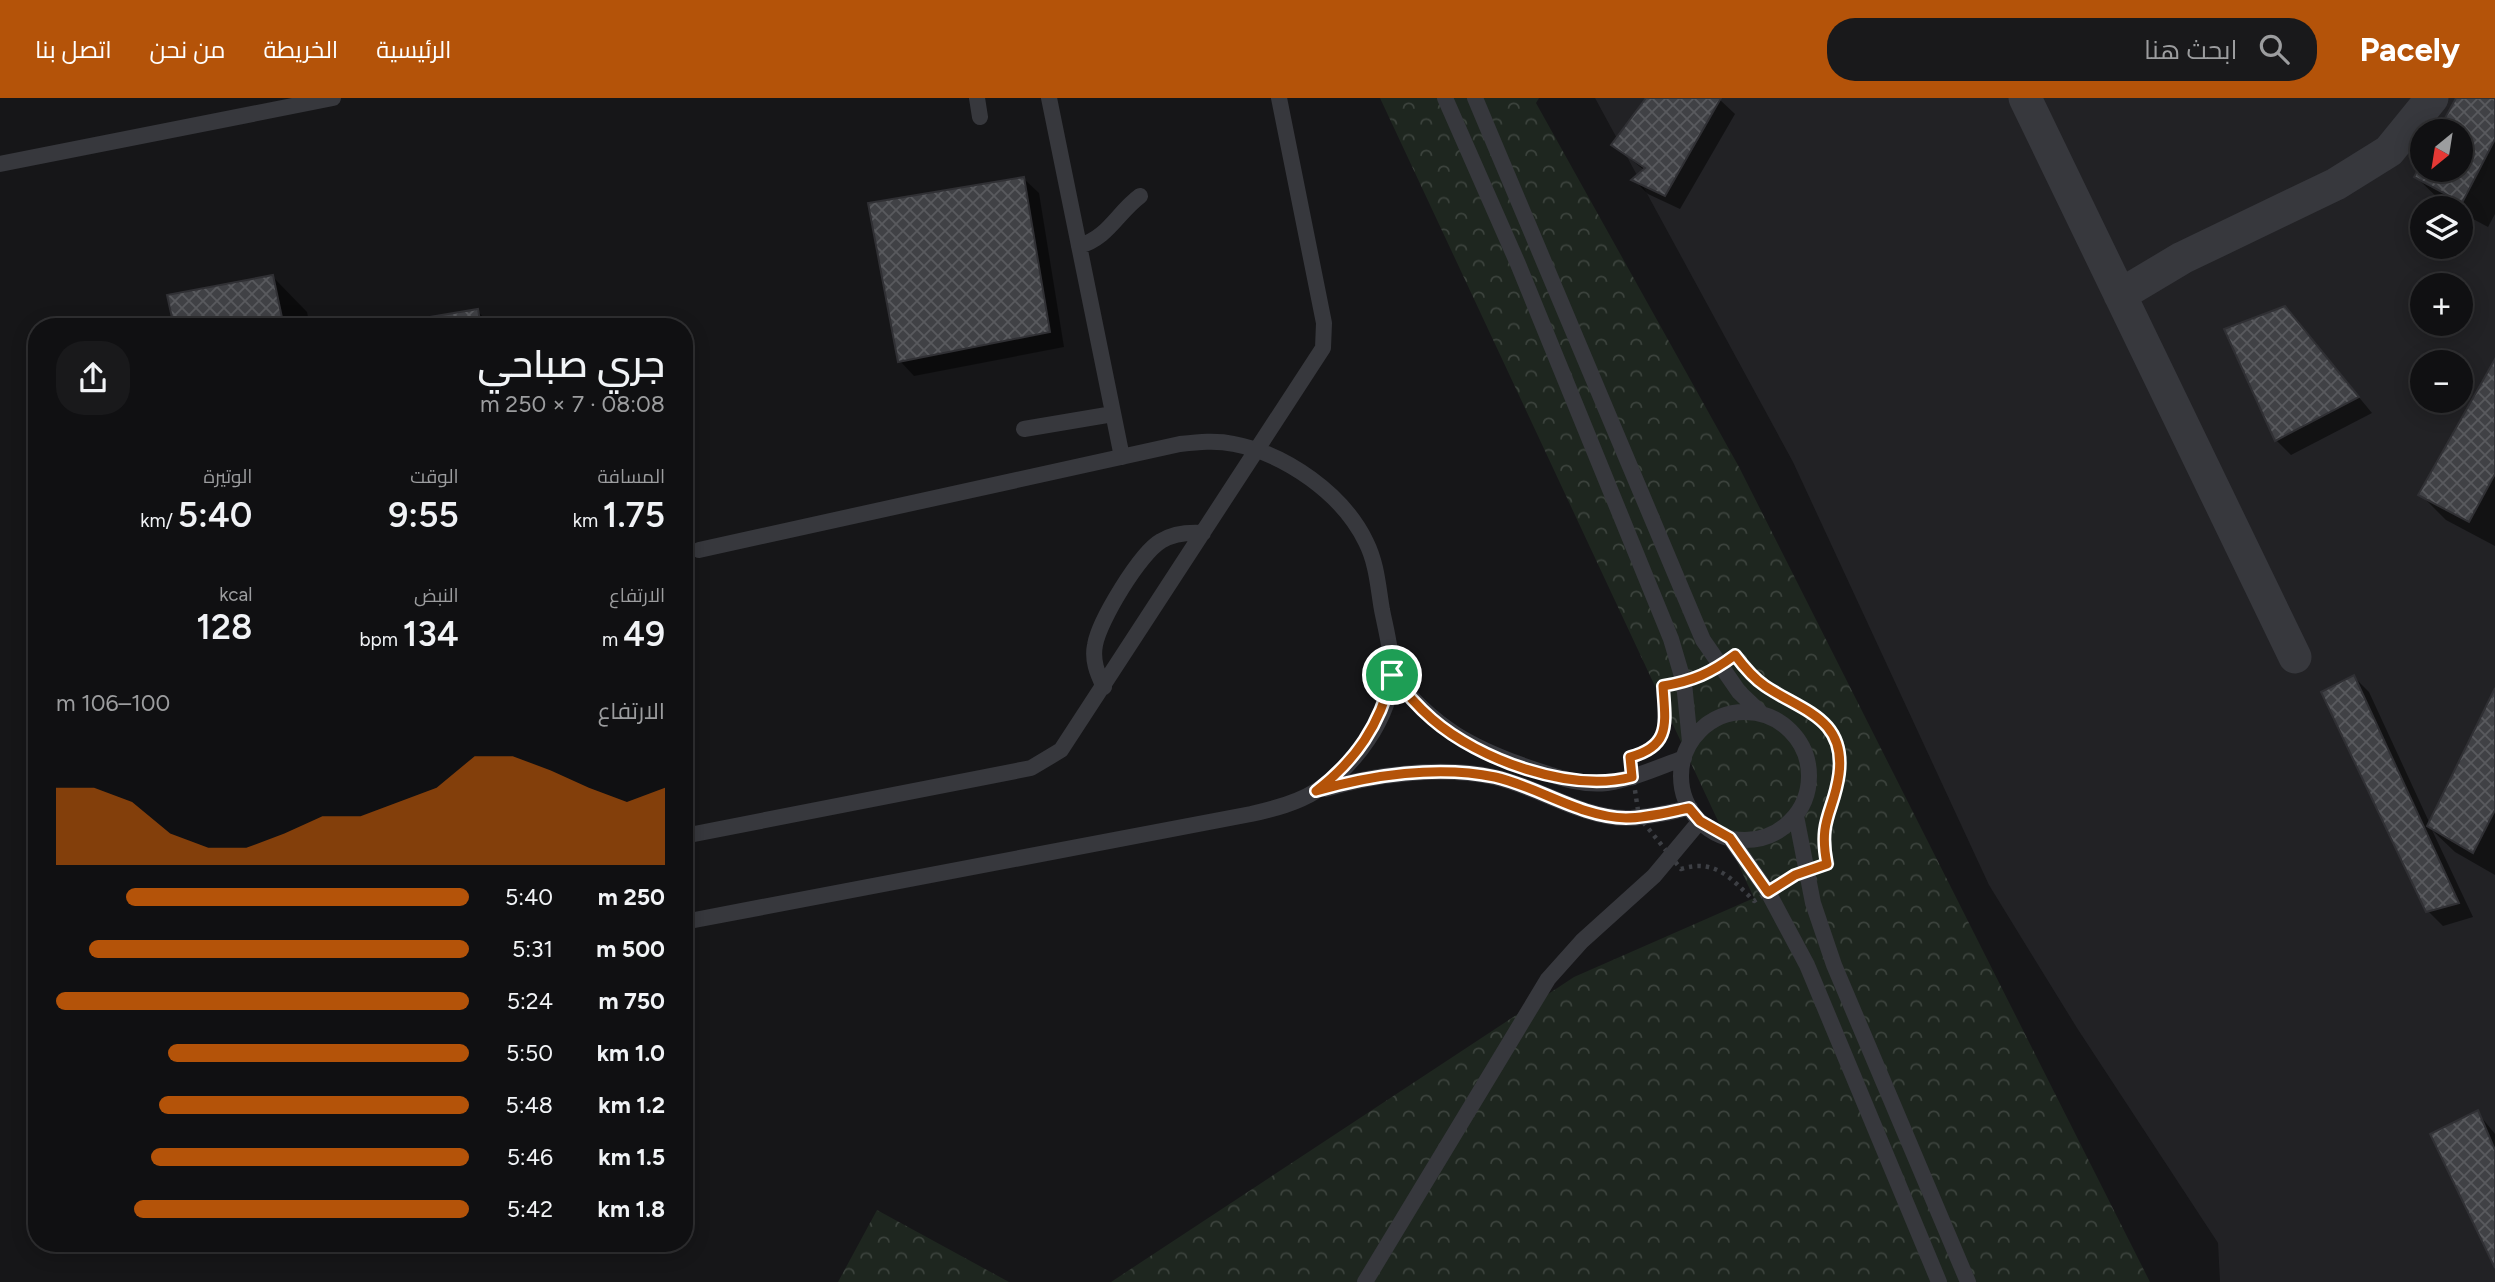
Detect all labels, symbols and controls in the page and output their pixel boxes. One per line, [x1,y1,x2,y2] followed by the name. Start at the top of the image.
[1827,18,2317,81] search box
[2255,30,2293,68] icon: search
[2359,30,2460,69] text: Pacely
[2144,34,2237,66] text: ابحث هنا
[35,35,112,64] text: اتصل بنا
[150,35,225,64] text: من نحن
[263,35,338,64] text: الخريطة
[376,35,452,64] text: الرئيسية
[2410,119,2473,182] north arrow
[2410,119,2473,413] map controls
[2410,196,2473,259] button: layers
[2410,273,2473,336] button: +
[56,341,130,415] button: share
[478,341,665,387] text: جري صباحي
[2410,350,2473,413] button: −
[480,390,665,418] text: 08:08 · 7 × 250 m
[204,465,252,488] text: الوتيرة
[410,465,459,488] text: الوقت
[597,465,665,488] text: المسافة
[178,494,252,536] text: 5:40
[388,494,459,536] text: 9:55
[603,494,665,536] text: 1.75
[140,509,178,532] text: /km
[573,509,603,532] text: km
[219,583,252,606] text: kcal
[414,584,459,607] text: النبض
[609,584,665,607] text: الارتفاع
[196,606,252,648] text: 128
[403,613,459,655] text: 134
[623,613,665,655] text: 49
[359,628,403,651] text: bpm
[602,628,623,651] text: m
[1362,645,1422,705] pin
[1373,656,1411,694] icon: arrive
[56,689,170,717] text: 100–106 m
[598,697,665,725] text: الارتفاع
[505,883,553,911] text: 5:40
[598,883,665,911] text: 250 m
[512,935,553,963] text: 5:31
[596,935,665,963] text: 500 m
[507,987,553,1015] text: 5:24
[598,987,665,1015] text: 750 m
[506,1039,553,1067] text: 5:50
[597,1039,665,1067] text: 1.0 km
[506,1091,553,1119] text: 5:48
[598,1091,665,1119] text: 1.2 km
[507,1143,553,1171] text: 5:46
[598,1143,665,1171] text: 1.5 km
[507,1195,553,1223] text: 5:42
[598,1195,665,1223] text: 1.8 km

